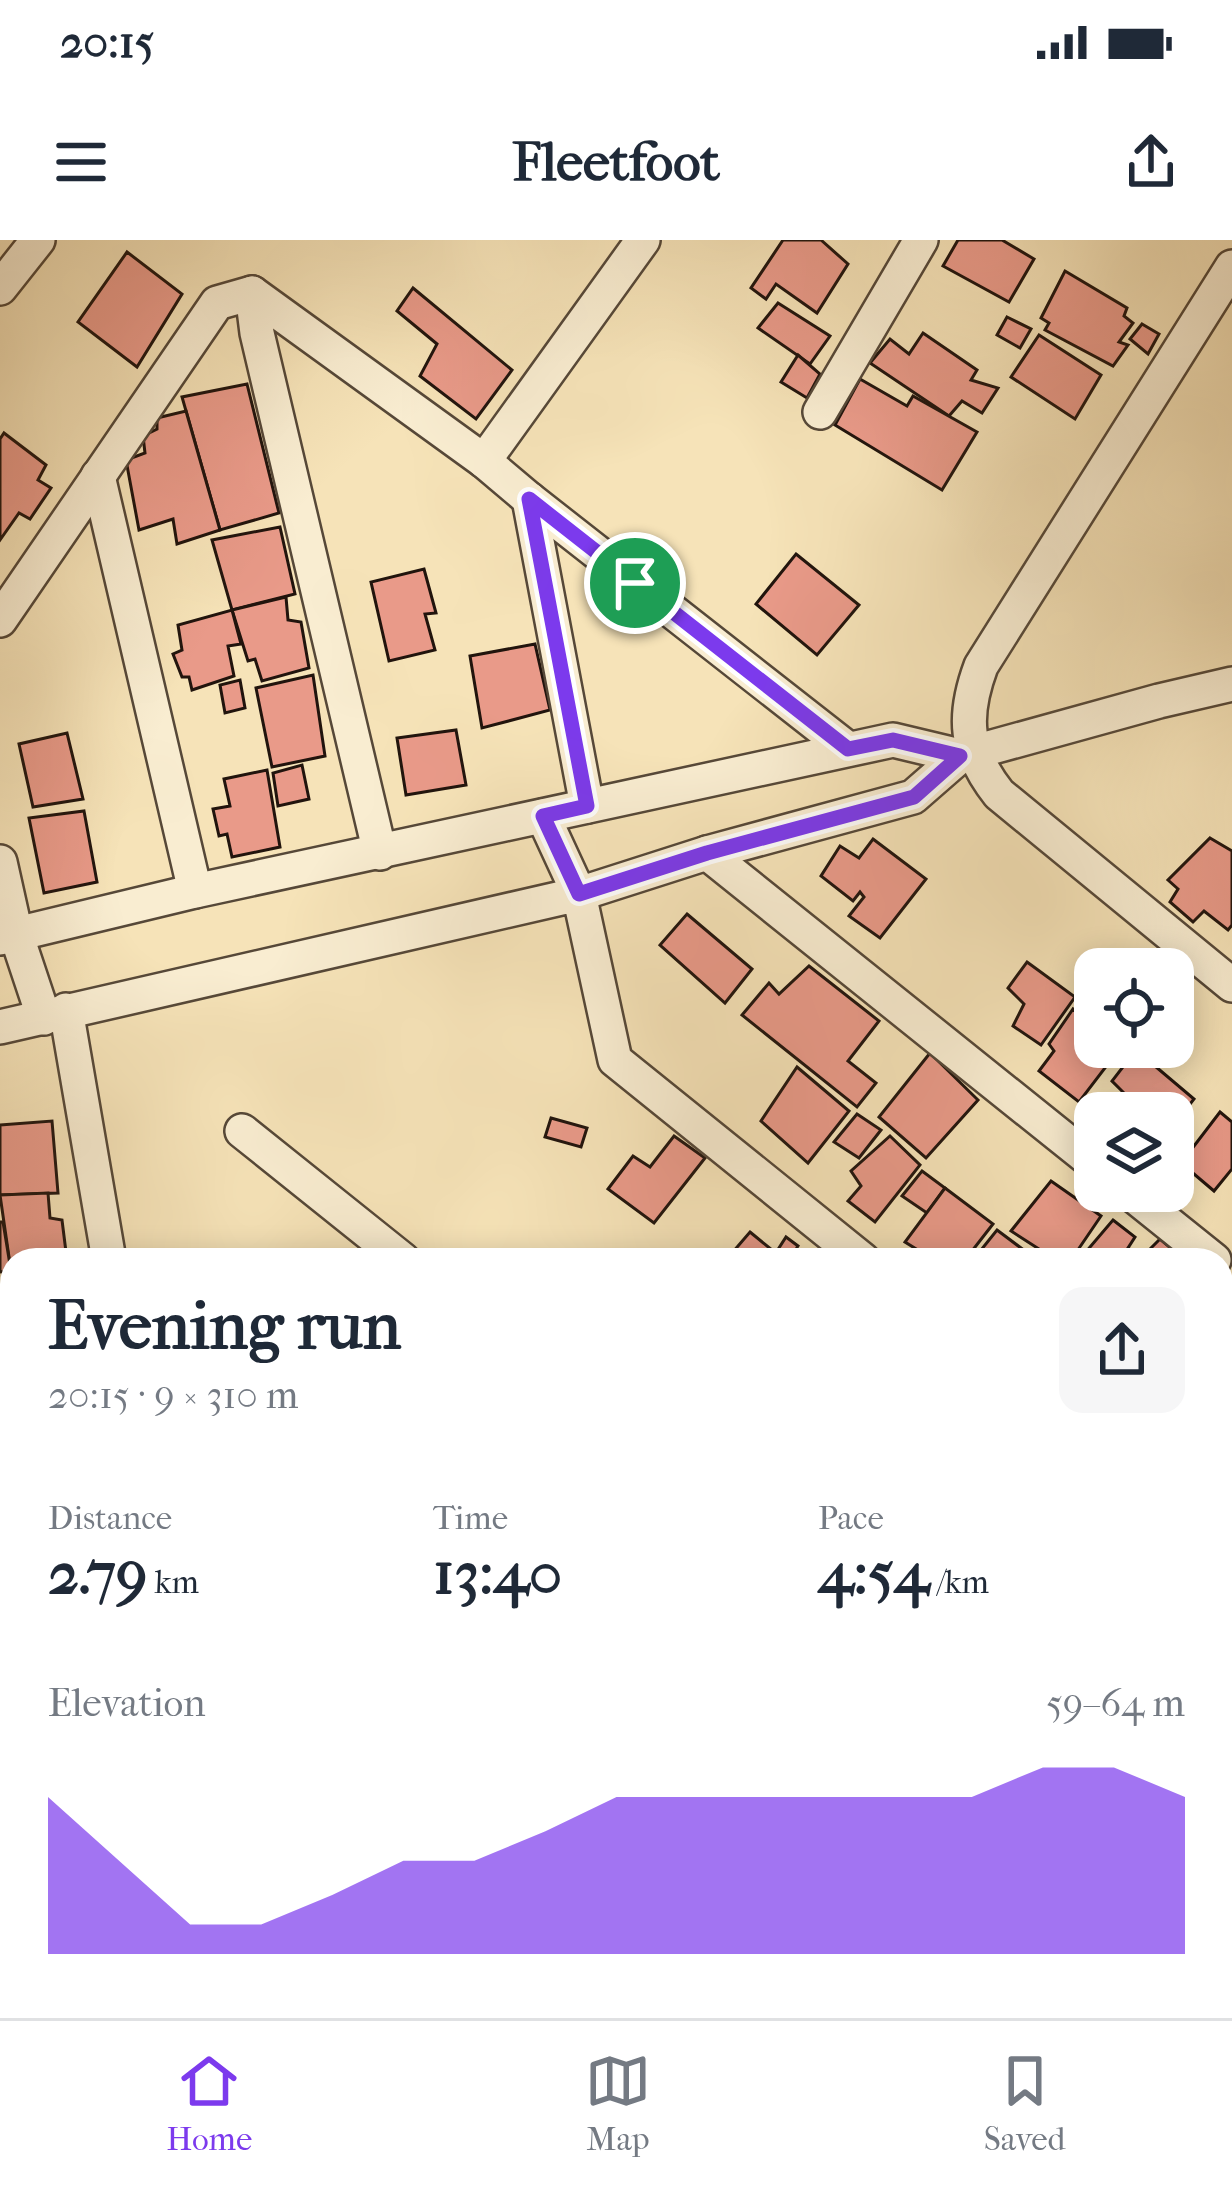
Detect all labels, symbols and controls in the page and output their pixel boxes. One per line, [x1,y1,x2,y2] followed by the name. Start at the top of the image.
[60,16,154,69] text: 20:15
[48,129,114,195] icon: menu
[1118,129,1184,195] icon: share
[512,131,720,194] text: Fleetfoot
[584,532,686,634] pin
[602,550,668,616] icon: arrive
[1074,948,1194,1212] map controls
[1074,948,1194,1068] button: locate
[1074,1092,1194,1212] button: layers
[1059,1287,1185,1413] button: share
[48,1288,401,1365] text: Evening run
[48,1372,299,1418] text: 20:15 · 9 × 310 m
[48,1499,172,1538] text: Distance
[433,1499,508,1538] text: Time
[818,1499,884,1538] text: Pace
[48,1538,147,1609] text: 2.79
[433,1538,562,1609] text: 13:40
[818,1538,929,1609] text: 4:54
[147,1563,199,1602] text: km
[929,1563,989,1602] text: /km
[48,1680,206,1726] text: Elevation
[1046,1680,1185,1726] text: 59–64 m
[166,2048,252,2159] tab: Home
[585,2048,651,2159] tab: Map
[984,2048,1066,2159] tab: Saved

